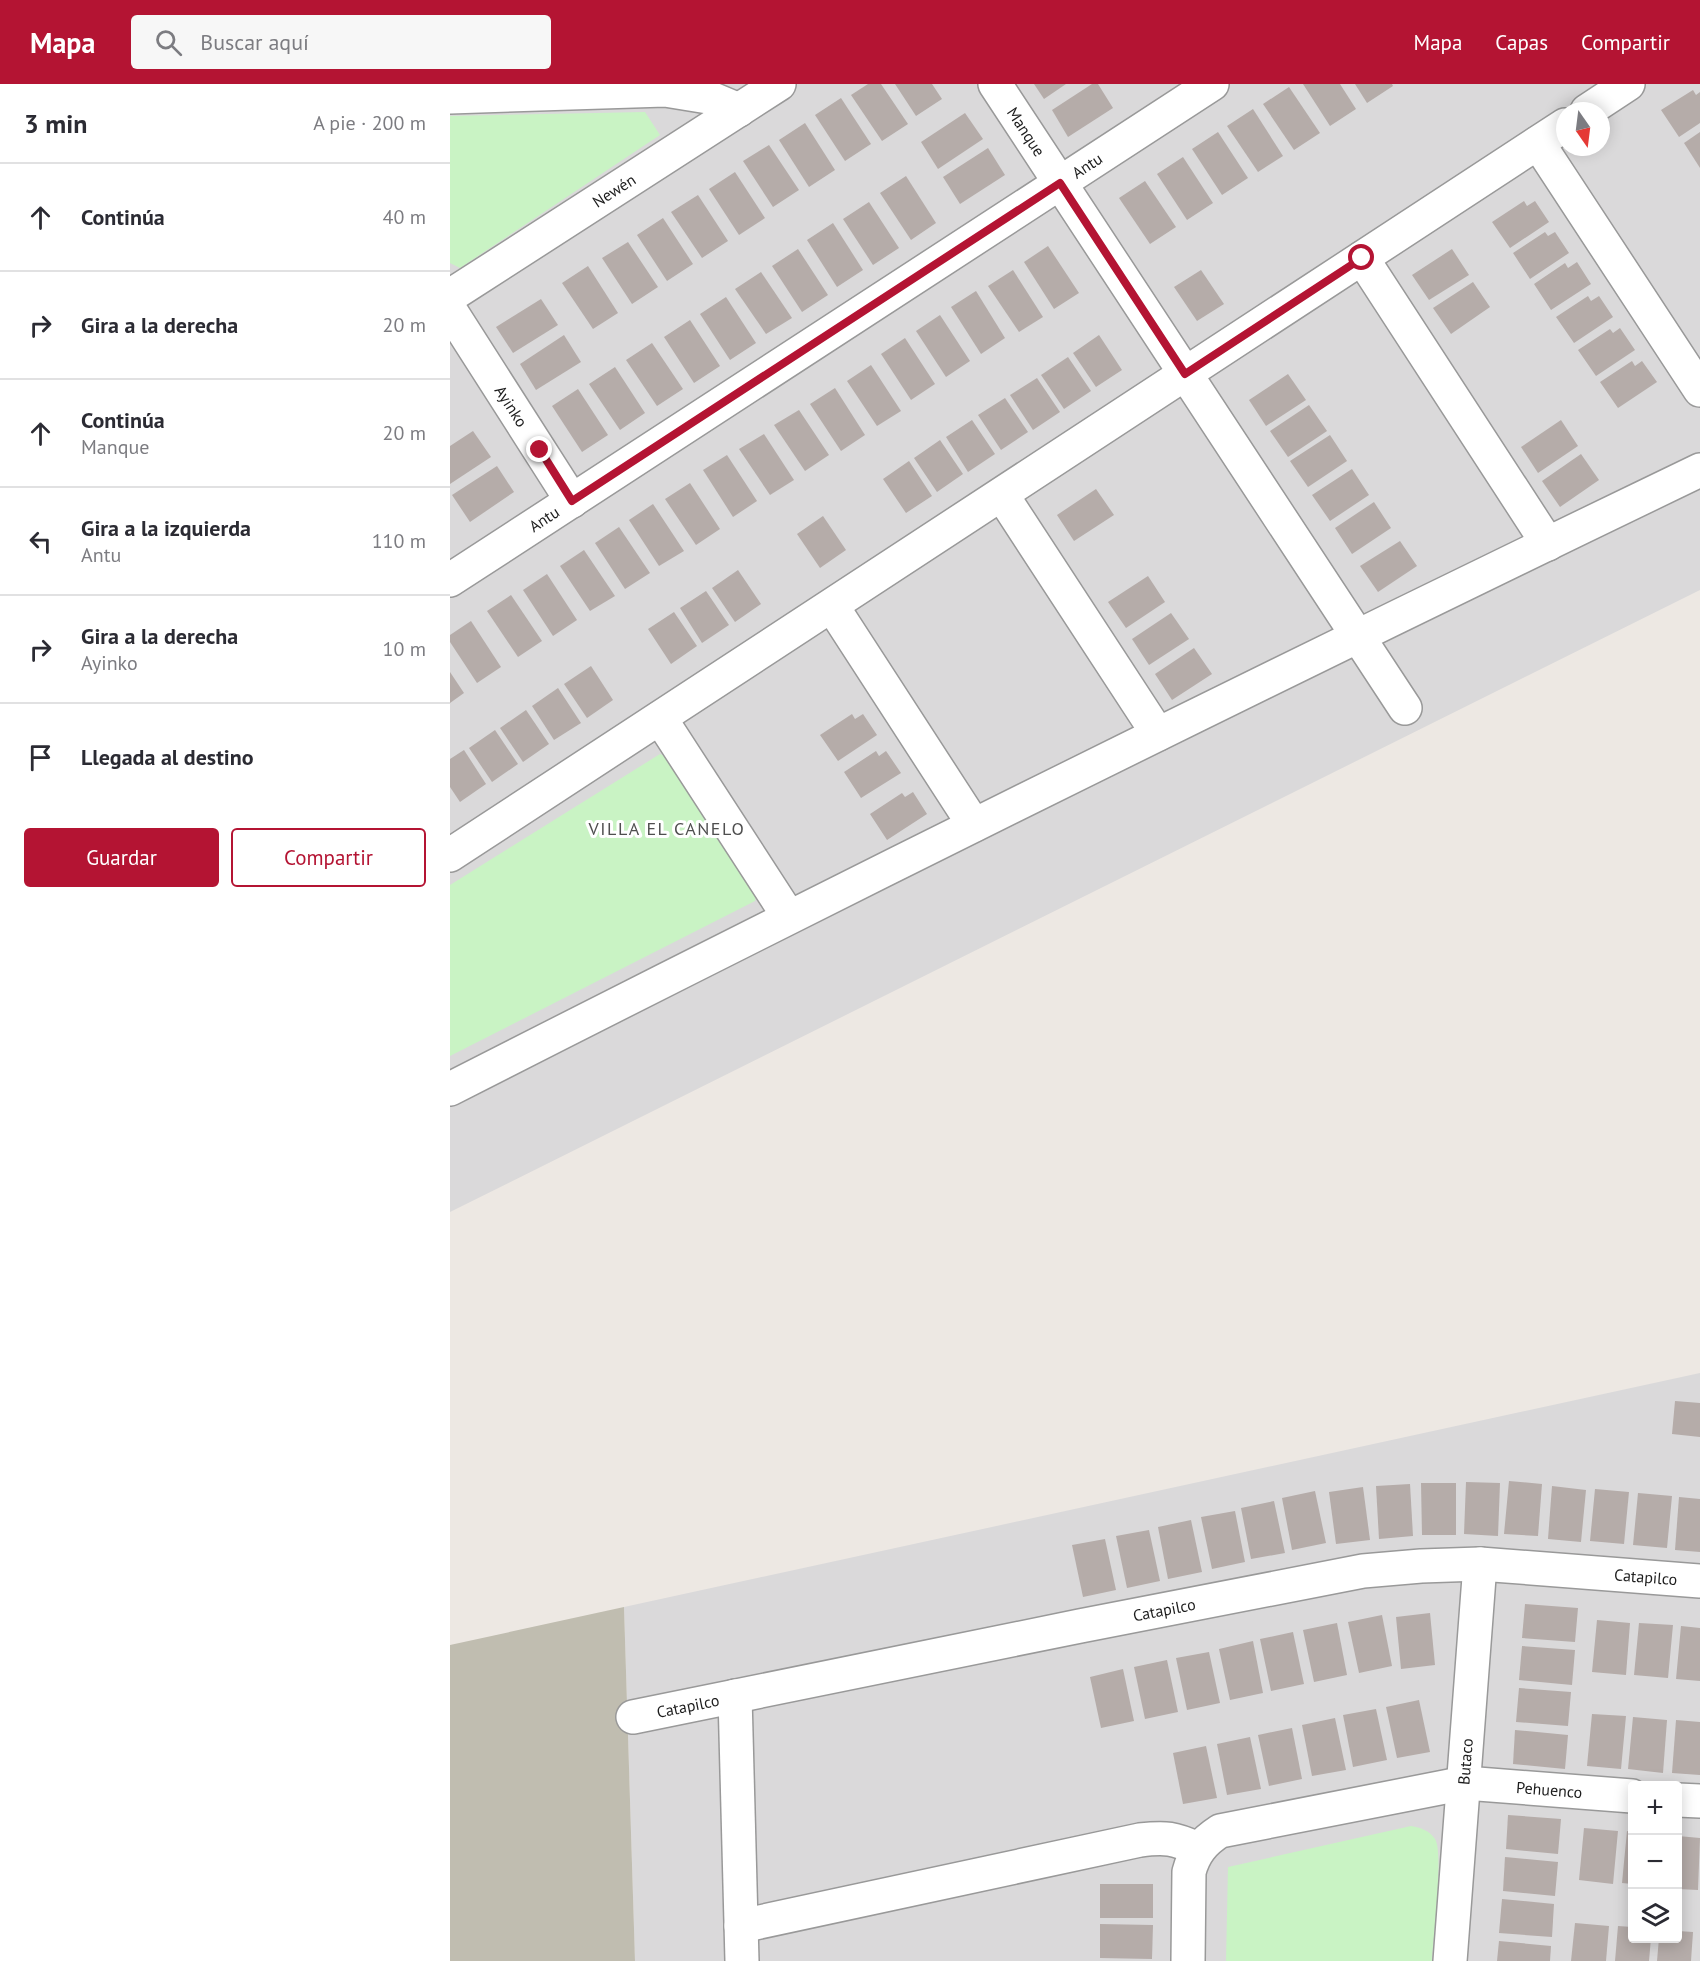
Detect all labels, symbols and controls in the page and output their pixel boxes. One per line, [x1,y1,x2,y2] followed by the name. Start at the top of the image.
[131,15,551,69] search box
[30,24,95,61] text: Mapa
[152,26,185,59] icon: search
[200,28,309,56] text: Buscar aquí
[1414,29,1462,56] text: Mapa
[1495,29,1548,56] text: Capas
[1581,29,1670,56] text: Compartir
[1556,102,1610,156] north arrow
[1003,103,1050,160] street label: Manque
[24,107,87,140] text: 3 min
[313,110,426,136] text: A pie · 200 m
[1068,148,1106,183] street label: Antu
[589,169,639,212] street label: Newén
[24,201,57,234] icon: ahead
[81,203,165,231] text: Continúa
[383,204,426,230] text: 40 m
[1348,244,1374,270] route start
[24,309,57,342] icon: right
[81,311,238,339] text: Gira a la derecha
[383,312,426,338] text: 20 m
[491,382,532,431] street label: Ayinko
[81,406,165,434] text: Continúa
[24,417,57,450] icon: ahead
[383,420,426,446] text: 20 m
[81,434,149,460] text: Manque
[526,436,552,462] route end
[525,502,563,536] street label: Antu
[81,514,251,542] text: Gira a la izquierda
[24,525,57,558] icon: left
[372,528,426,554] text: 110 m
[81,542,121,568] text: Antu
[81,622,238,650] text: Gira a la derecha
[24,633,57,666] icon: right
[383,636,426,662] text: 10 m
[81,650,138,676] text: Ayinko
[24,741,57,774] icon: arrive
[81,743,254,771] text: Llegada al destino
[588,817,745,840] district label: VILLA EL CANELO
[24,828,219,887] button: Guardar
[231,828,426,887] button: Compartir
[1613,1564,1678,1589] street label: Catapilco
[1131,1594,1197,1625] street label: Catapilco
[655,1690,721,1722] street label: Catapilco
[1453,1737,1477,1786] street label: Butaco
[1516,1777,1583,1802] street label: Pehuenco
[1628,1781,1682,1943] map controls
[1628,1781,1682,1835] button: +
[1628,1835,1682,1889] button: −
[1628,1889,1682,1943] button: layers

